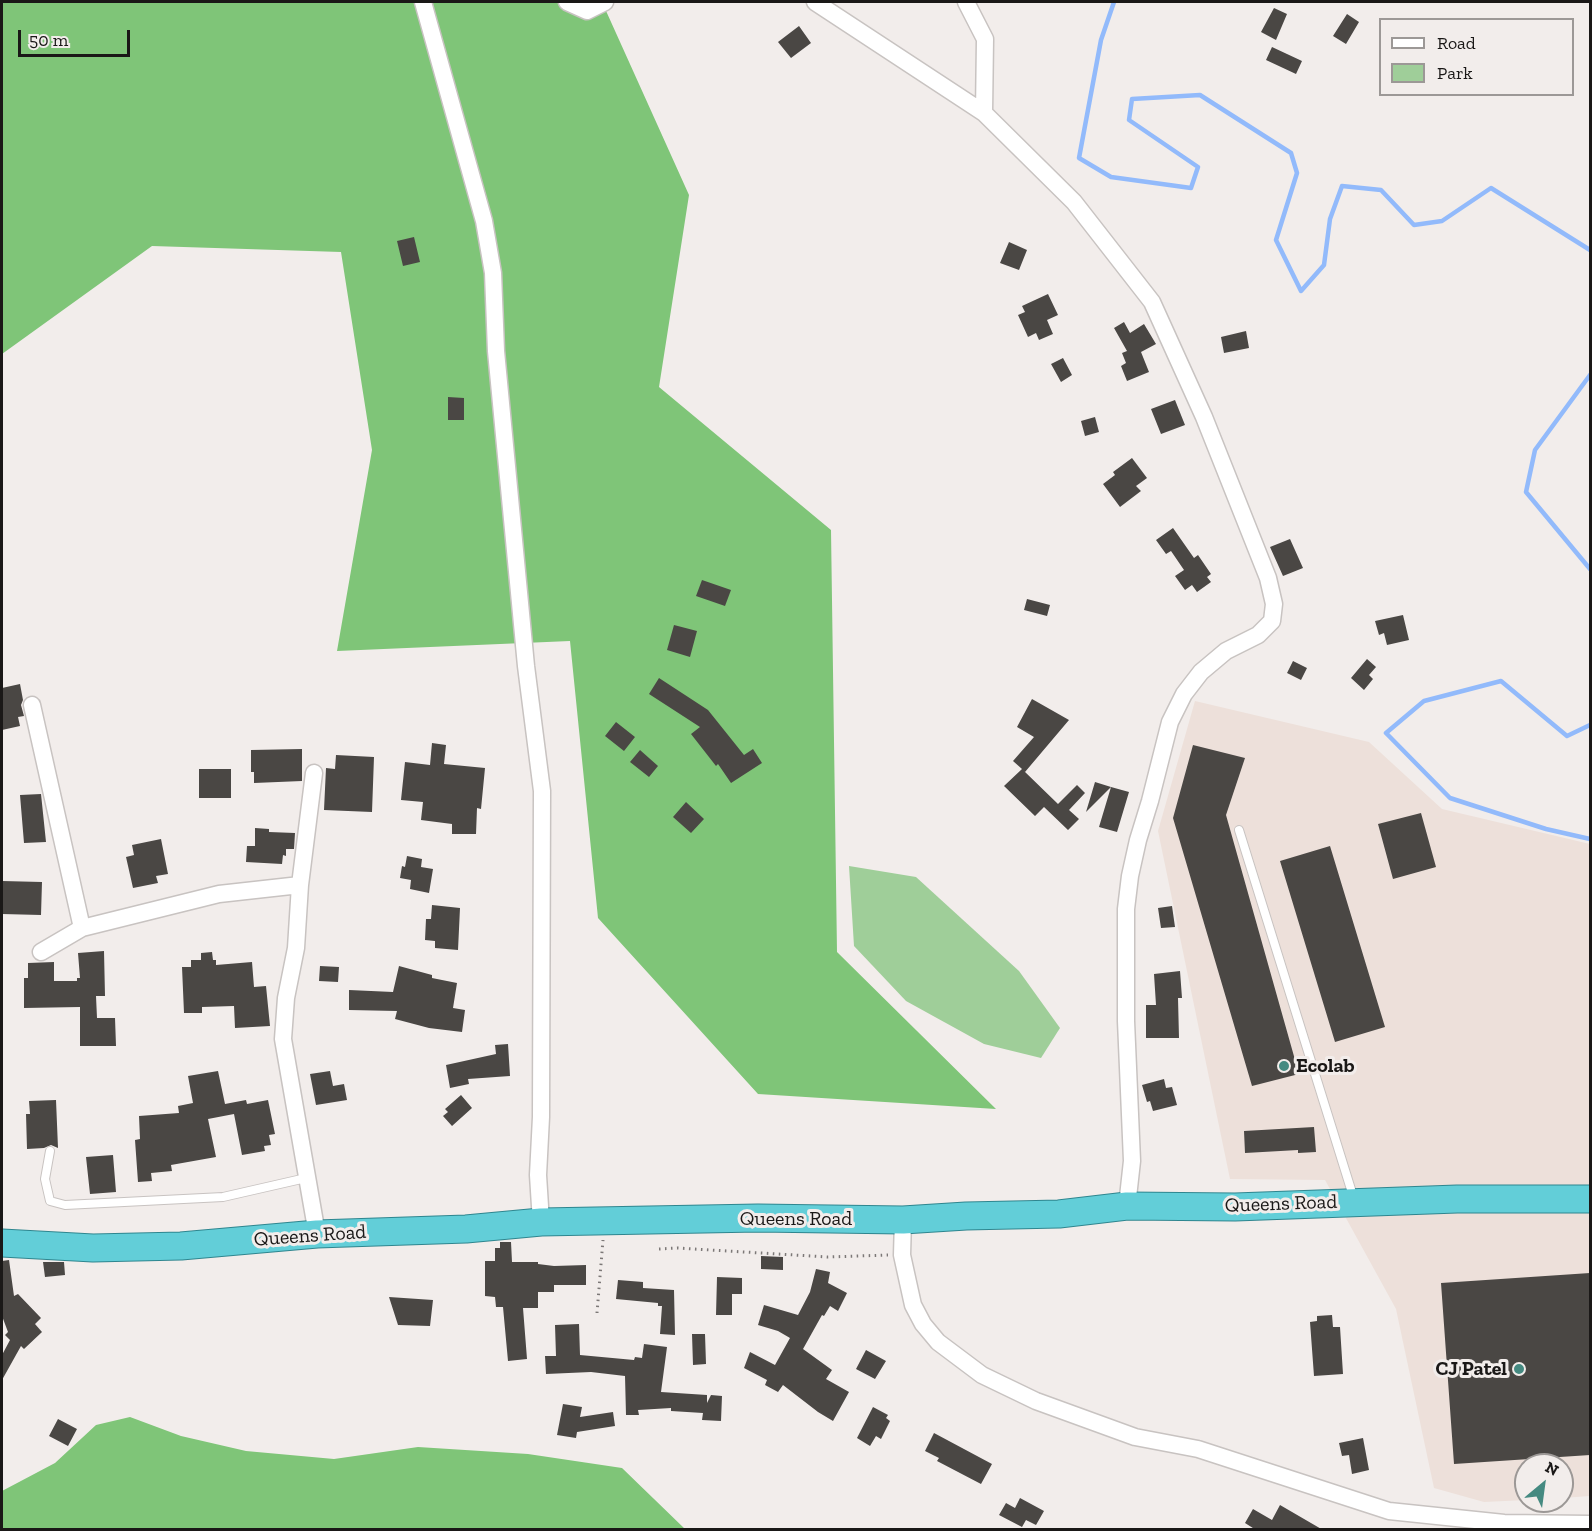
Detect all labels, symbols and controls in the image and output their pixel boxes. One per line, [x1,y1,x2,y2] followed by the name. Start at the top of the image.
[21,18,134,56] scale bar
[1379,18,1574,96] legend
[29,29,68,51] text: 50 m
[1437,32,1476,54] text: Road
[1437,62,1473,84] text: Park
[1296,1054,1355,1078] place label: Ecolab
[1277,1059,1291,1073] marker: Ecolab
[1224,1190,1338,1218] street label: Queens Road
[740,1207,852,1231] street label: Queens Road
[253,1220,367,1252] street label: Queens Road
[1435,1357,1507,1381] place label: CJ Patel
[1512,1362,1526,1376] marker: CJ Patel
[1514,1453,1574,1513] north arrow
[1542,1457,1562,1480] text: N

